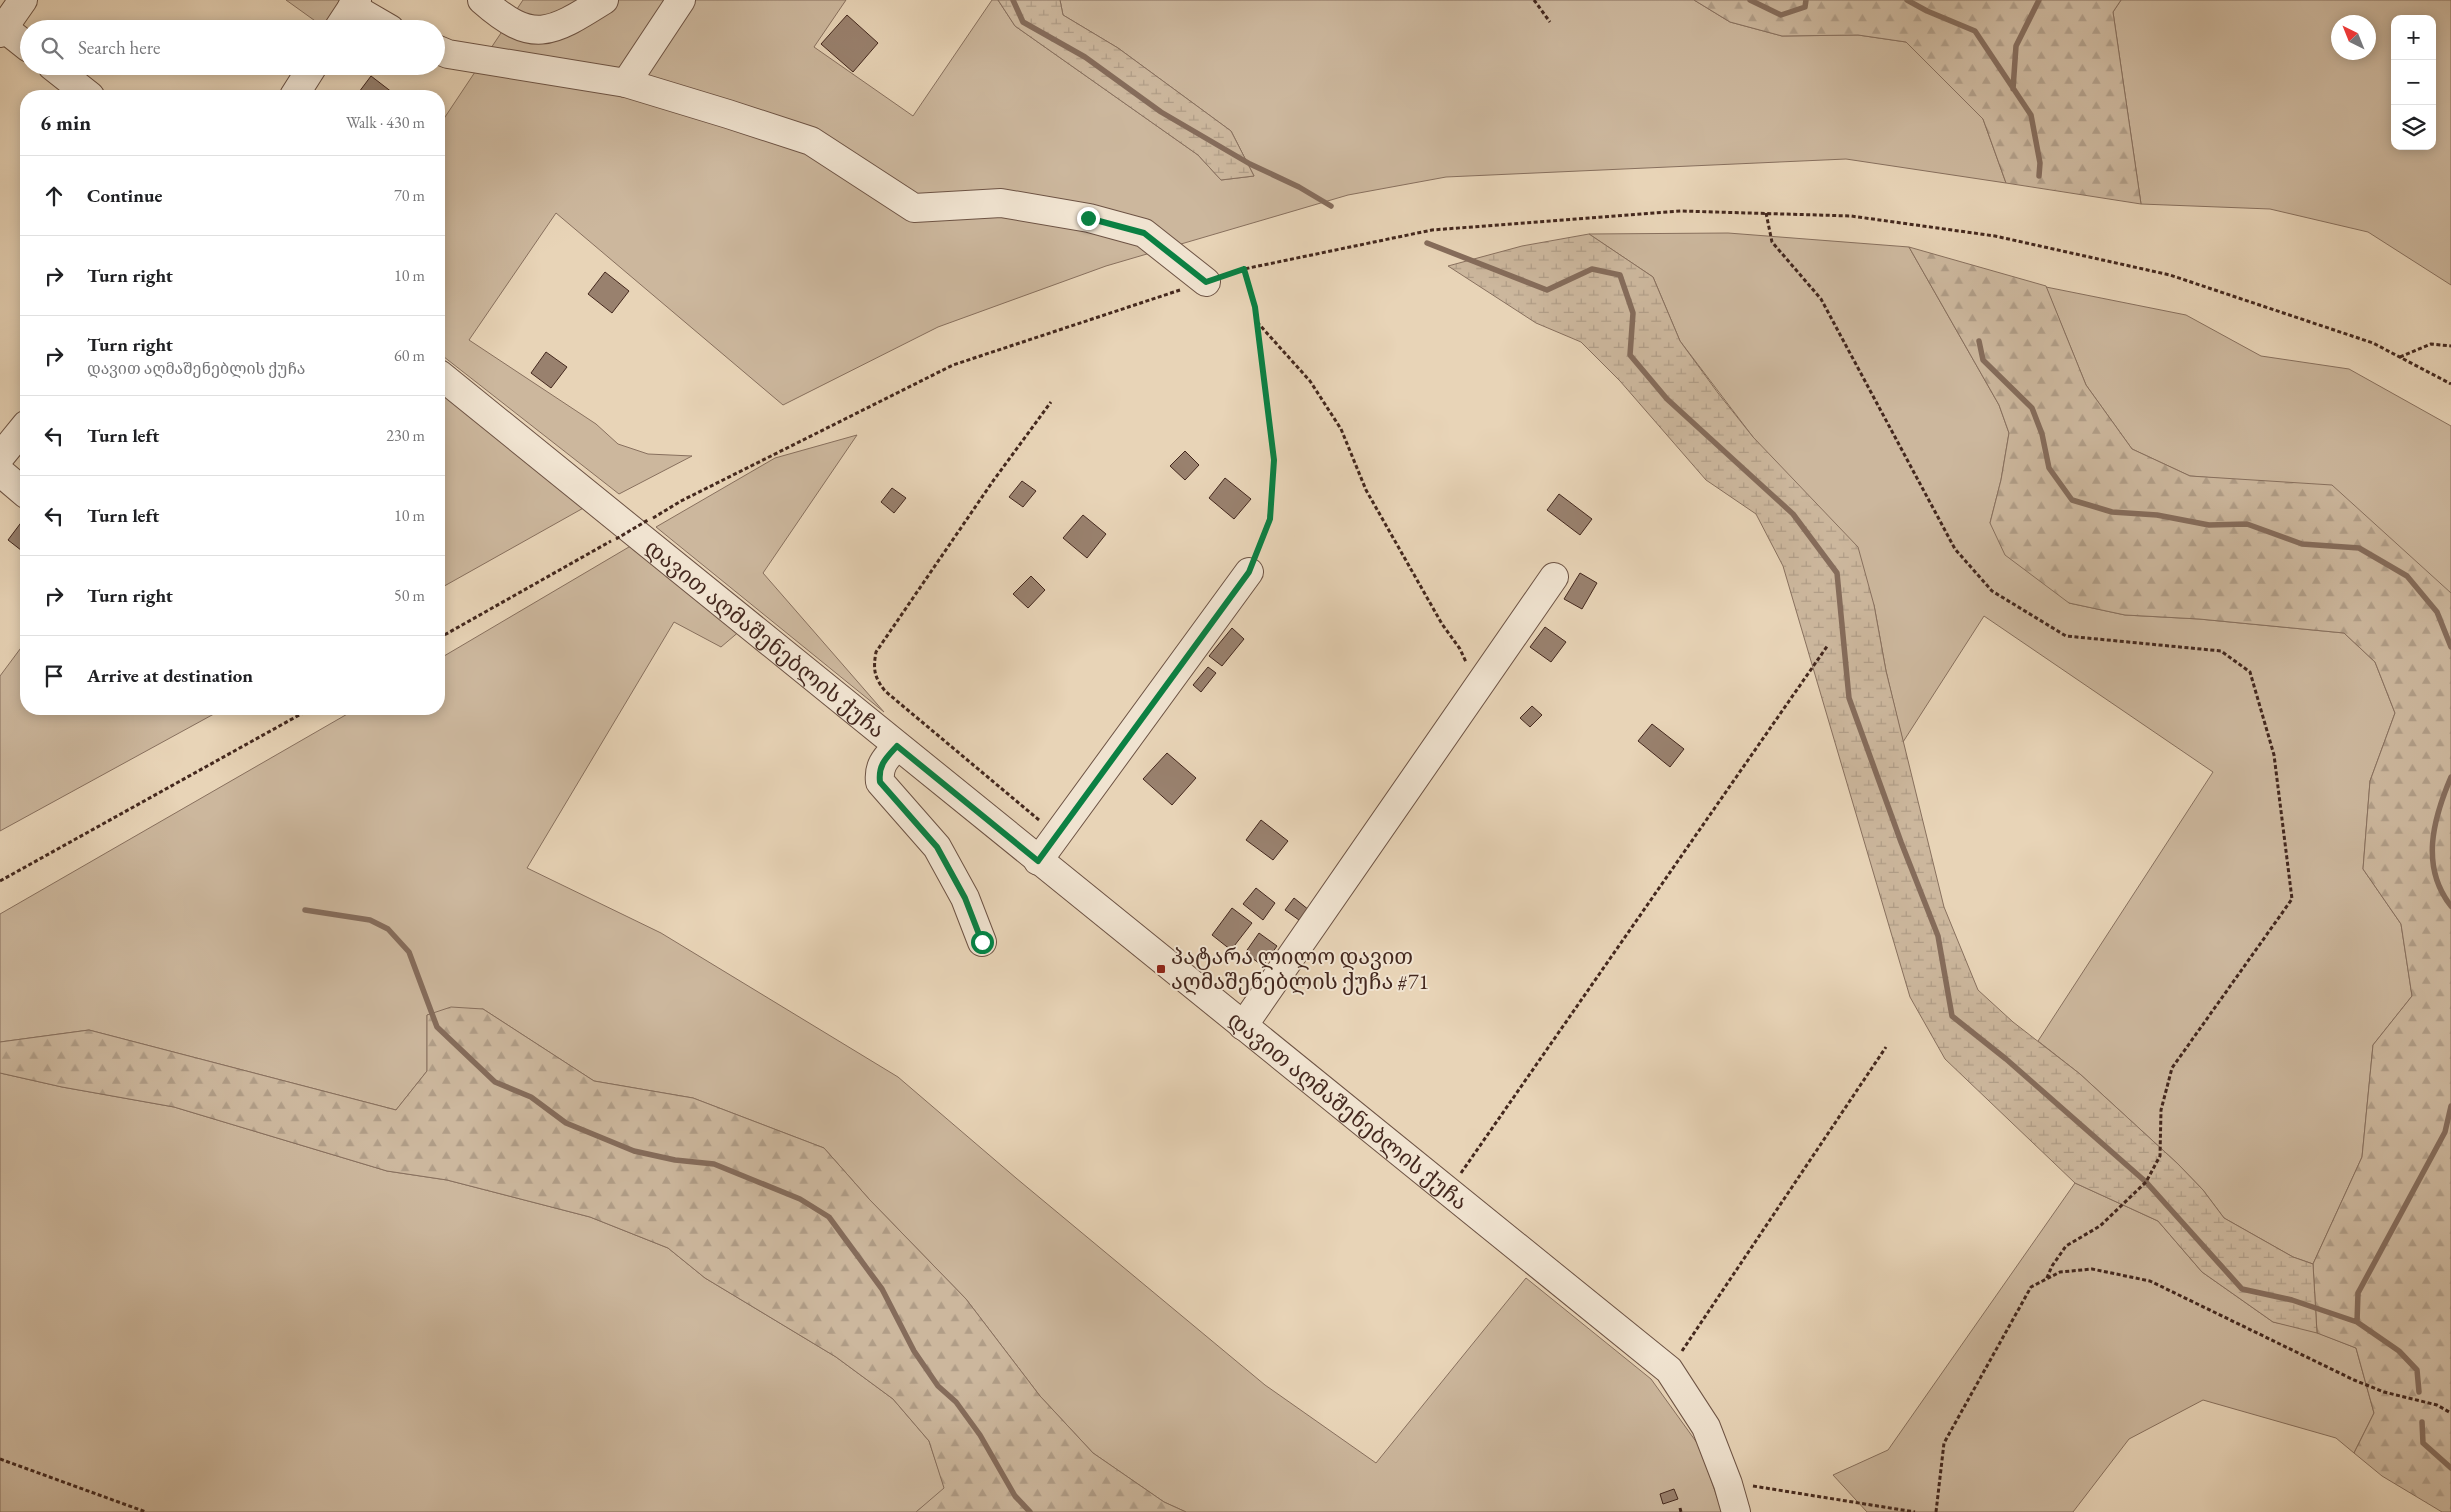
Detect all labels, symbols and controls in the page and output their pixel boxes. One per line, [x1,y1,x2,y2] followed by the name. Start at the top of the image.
[2331,15,2376,60] north arrow
[2391,15,2436,150] map controls
[2391,15,2436,60] button: +
[20,20,445,75] search box
[38,34,66,62] icon: search
[78,35,160,60] text: Search here
[2391,60,2436,105] button: −
[2391,105,2436,150] button: layers
[40,109,91,136] text: 6 min
[346,112,425,133] text: Walk · 430 m
[40,182,68,210] icon: ahead
[87,183,162,208] text: Continue
[394,185,425,206] text: 70 m
[1077,207,1100,230] route end
[40,262,68,290] icon: right
[87,263,173,288] text: Turn right
[394,265,425,286] text: 10 m
[87,332,173,357] text: Turn right
[40,342,68,370] icon: right
[394,345,425,366] text: 60 m
[87,358,305,379] text: დავით აღმაშენებლის ქუჩა
[40,422,68,450] icon: left
[87,423,159,448] text: Turn left
[386,425,425,446] text: 230 m
[40,502,68,530] icon: left
[87,503,159,528] text: Turn left
[394,505,425,526] text: 10 m
[639,533,891,745] street label: დავით აღმაშენებლის ქუჩა
[40,582,68,610] icon: right
[87,583,173,608] text: Turn right
[394,585,425,606] text: 50 m
[40,662,68,690] icon: arrive
[87,663,253,688] text: Arrive at destination
[971,931,994,954] route start
[1171,942,1429,996] place label: პატარა ლილო დავით აღმაშენებლის ქუჩა #71
[1155,963,1167,975] marker: პატარა ლილო დავით აღმაშენებლის ქუჩა #71
[1222,1005,1474,1216] street label: დავით აღმაშენებლის ქუჩა

